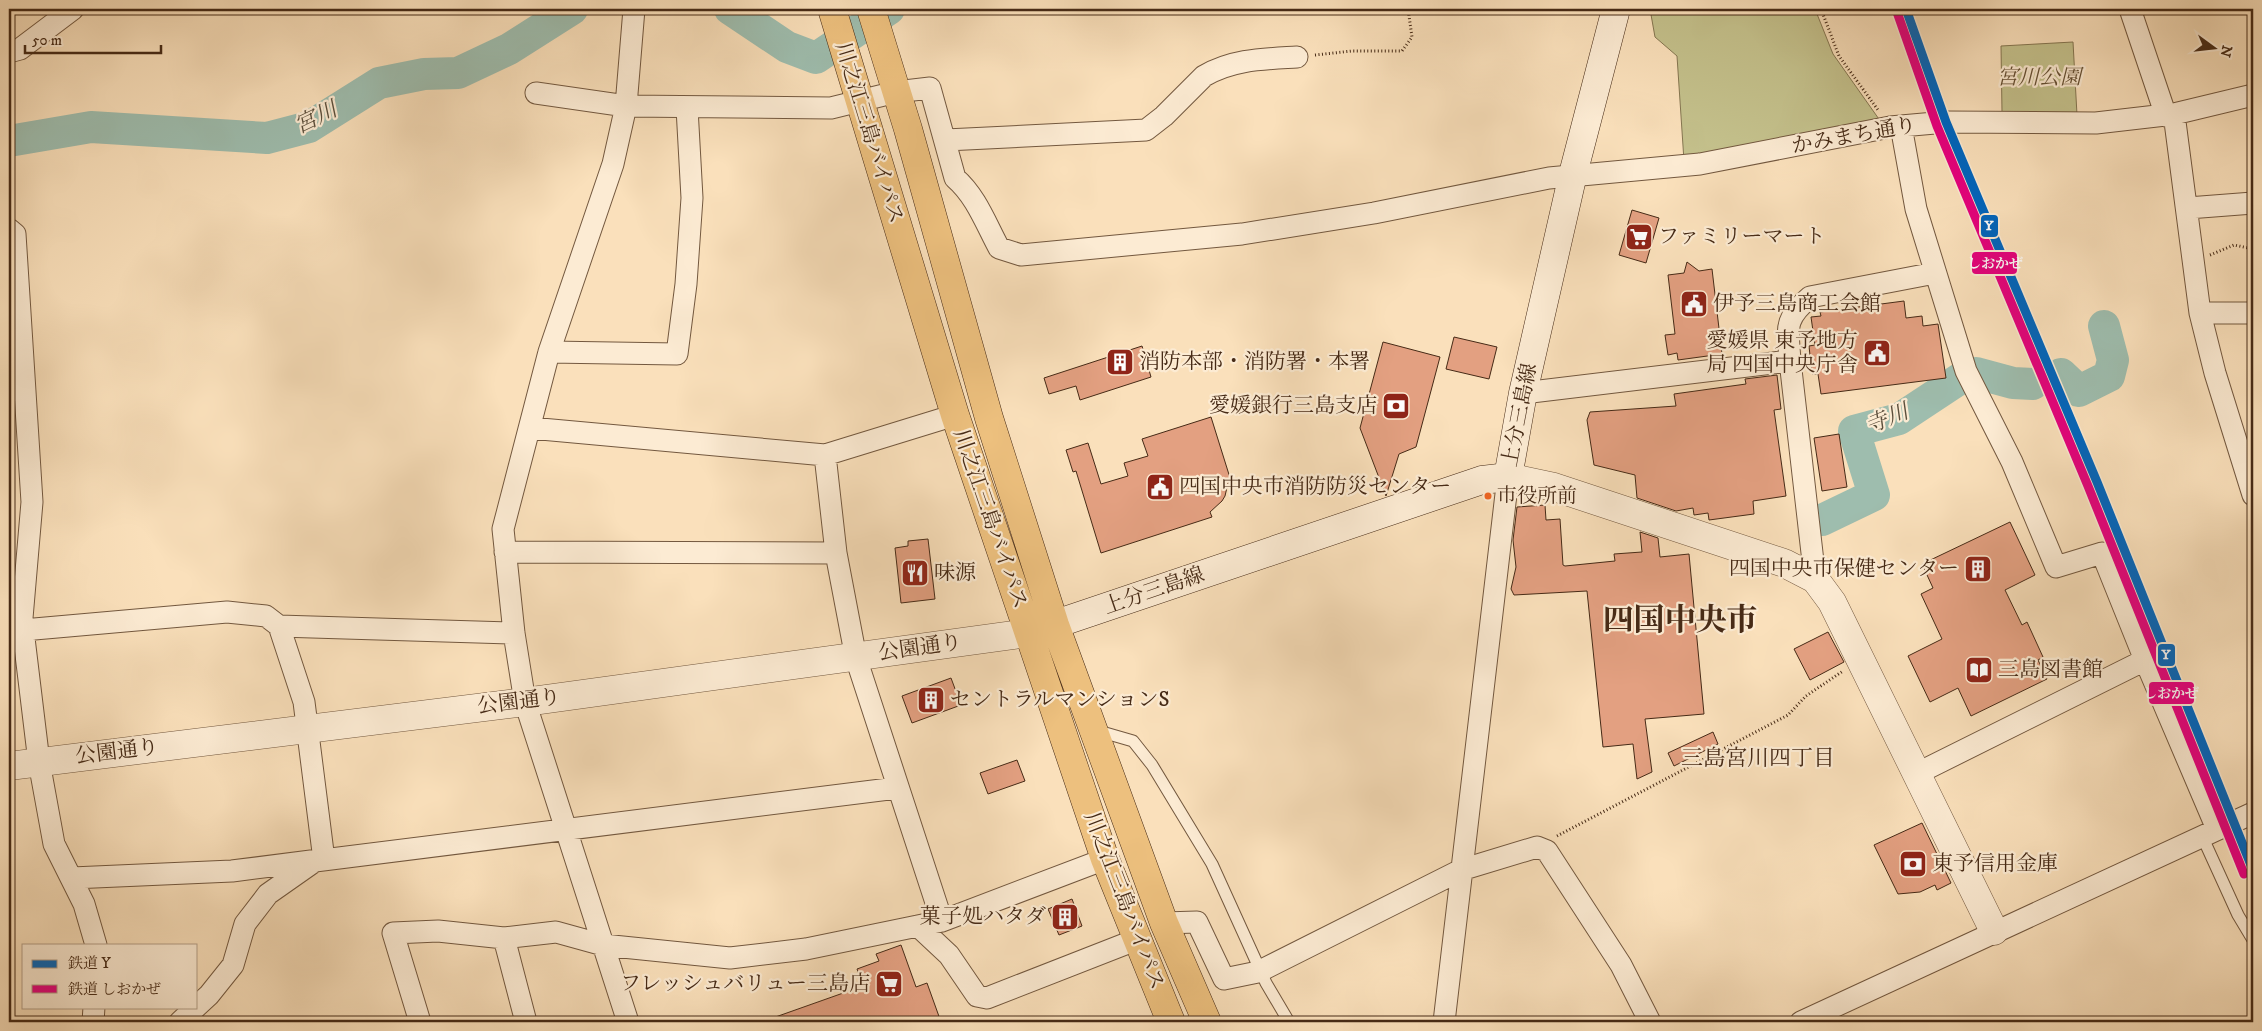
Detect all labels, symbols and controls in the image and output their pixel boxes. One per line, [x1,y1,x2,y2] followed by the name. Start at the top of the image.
[25,22,161,54] scale bar
[2190,22,2240,72] north arrow
[32,31,62,50] text: 50 m
[829,39,909,227] street label: 川之江三島バイパス
[2215,43,2236,59] text: N
[1997,65,2084,91] park label: 宮川公園
[290,95,343,140] water label: 宮川
[1790,112,1918,160] street label: かみまち通り
[1980,214,1999,238] line badge: Y
[1984,217,1995,235] text: Y
[1624,222,1654,252] supermarket icon: ファミリーマート
[1658,224,1826,250] place label: ファミリーマート
[1971,251,2018,275] line badge: しおかぜ
[1967,255,2023,273] text: しおかぜ
[1679,289,1709,319] public building icon: 伊予三島商工会館
[1713,291,1881,317] place label: 伊予三島商工会館
[1706,328,1858,378] place label: 愛媛県 東予地方 局 四国中央庁舎
[1862,338,1892,368] public building icon: 愛媛県 東予地方 局 四国中央庁舎
[1105,347,1135,377] building icon: 消防本部・消防署・本署
[1139,349,1370,375] place label: 消防本部・消防署・本署
[1497,361,1543,469] street label: 上分三島線
[1381,391,1411,421] bank icon: 愛媛銀行三島支店
[1209,393,1377,419] place label: 愛媛銀行三島支店
[1862,397,1914,440] water label: 寺川
[947,426,1033,612] street label: 川之江三島バイパス
[1145,472,1175,502] public building icon: 四国中央市消防防災センター
[1179,474,1451,500] place label: 四国中央市消防防災センター
[1497,484,1577,509] place label: 市役所前
[1483,491,1493,501] marker: 市役所前
[1963,554,1993,584] building icon: 四国中央市保健センター
[1729,556,1959,582] place label: 四国中央市保健センター
[900,558,930,588] restaurant icon: 味源
[934,560,976,586] place label: 味源
[1100,562,1208,620] street label: 上分三島線
[1603,602,1758,640] district label: 四国中央市
[877,629,963,667] street label: 公園通り
[2157,643,2176,667] line badge: Y
[2161,646,2172,664] text: Y
[1964,655,1994,685] library icon: 三島図書館
[1998,657,2103,683] place label: 三島図書館
[2148,681,2195,705] line badge: しおかぜ
[476,684,562,720] street label: 公園通り
[916,685,946,715] building icon: セントラルマンションS
[2143,685,2199,703] text: しおかぜ
[950,687,1169,713] place label: セントラルマンションS
[74,734,160,770] street label: 公園通り
[1681,745,1835,772] district label: 三島宮川四丁目
[1078,808,1170,994] street label: 川之江三島バイパス
[1898,849,1928,879] bank icon: 東予信用金庫
[1932,851,2058,877] place label: 東予信用金庫
[1050,902,1080,932] building icon: 菓子処ハタダ
[920,904,1046,930] place label: 菓子処ハタダ
[22,944,198,1008] legend
[68,954,111,973] text: 鉄道 Y
[874,969,904,999] supermarket icon: フレッシュバリュー三島店
[620,971,870,997] place label: フレッシュバリュー三島店
[68,980,161,999] text: 鉄道 しおかぜ

